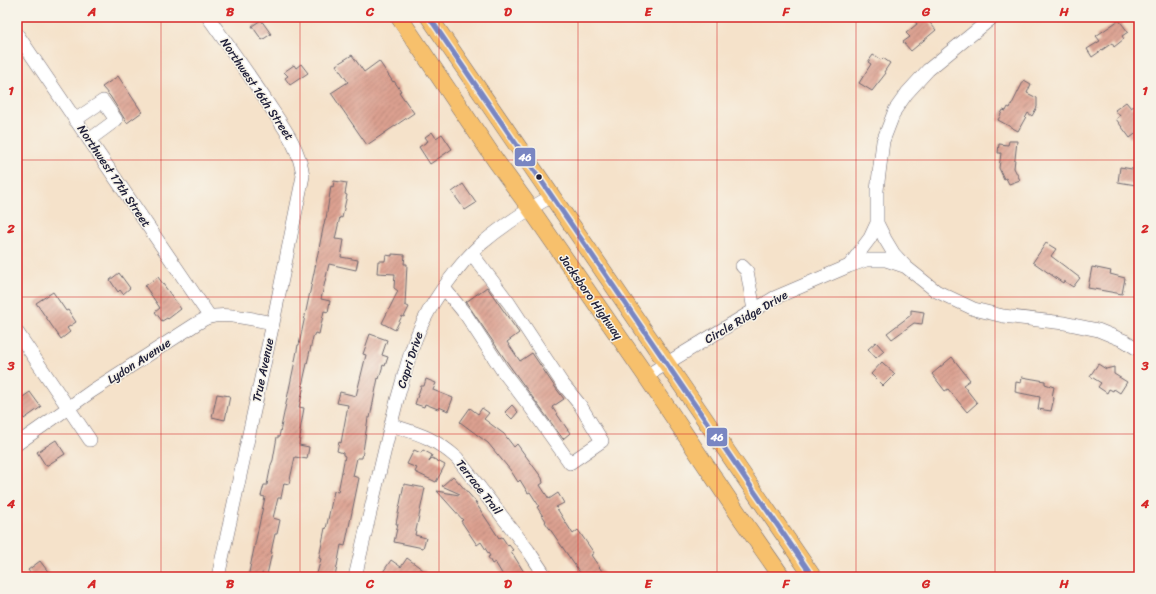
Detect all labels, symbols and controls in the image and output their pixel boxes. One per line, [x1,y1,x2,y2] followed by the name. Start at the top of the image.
[87,0,96,23] text: A
[226,0,235,23] text: B
[365,0,375,23] text: C
[504,0,512,23] text: D
[644,0,653,23] text: E
[781,0,790,23] text: F
[921,0,931,23] text: G
[1058,0,1069,23] text: H
[214,33,300,145] street label: Northwest 16th Street
[8,79,14,102] text: 1
[1142,79,1148,102] text: 1
[71,120,157,232] street label: Northwest 17th Street
[514,147,536,167] line badge: 46
[517,148,532,167] text: 46
[534,172,544,182] unlabelled marker
[6,217,15,240] text: 2
[1140,217,1149,240] text: 2
[553,249,629,345] street label: Jacksboro Highway
[700,284,792,350] street label: Circle Ridge Drive
[391,329,429,391] street label: Capri Drive
[103,332,175,390] street label: Lydon Avenue
[246,336,280,404] street label: True Avenue
[6,354,15,377] text: 3
[1140,354,1149,377] text: 3
[706,427,728,447] line badge: 46
[709,428,724,447] text: 46
[450,454,508,520] street label: Terrace Trail
[6,492,16,515] text: 4
[1140,492,1150,515] text: 4
[87,572,96,594] text: A
[226,572,235,594] text: B
[365,572,375,594] text: C
[504,572,512,594] text: D
[644,572,653,594] text: E
[781,572,790,594] text: F
[921,572,931,594] text: G
[1058,572,1069,594] text: H

